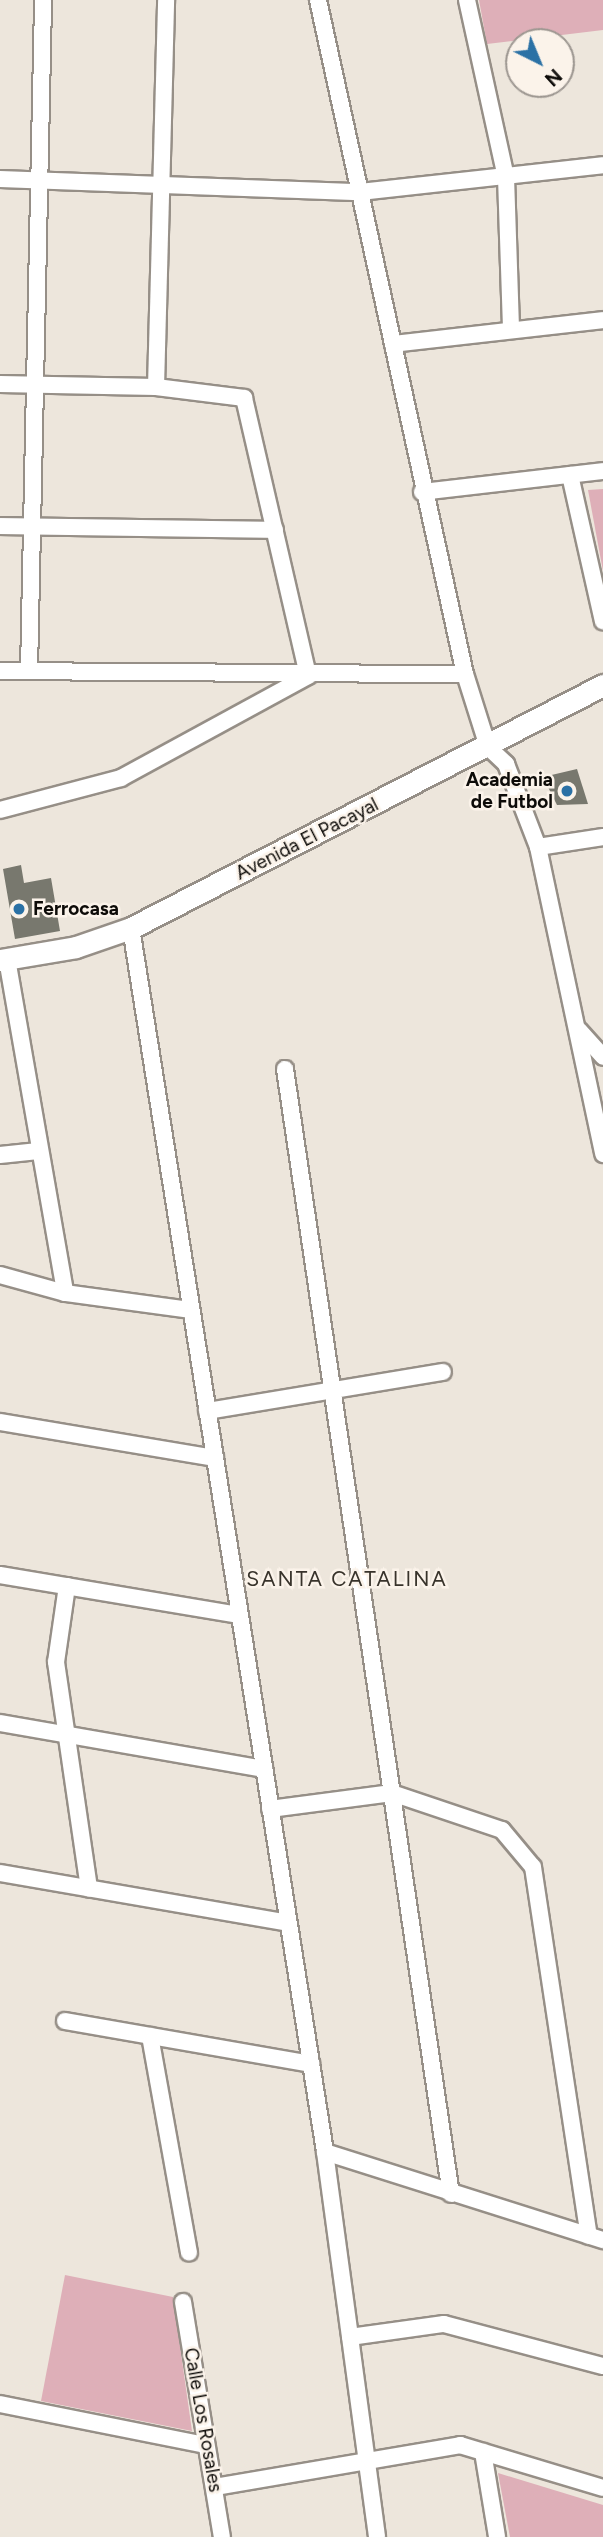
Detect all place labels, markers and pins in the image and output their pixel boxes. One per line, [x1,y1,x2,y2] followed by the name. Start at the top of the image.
[466,769,553,813] place label: Academia de Futbol
[559,783,575,799] marker: Academia de Futbol
[33,898,119,920] place label: Ferrocasa
[11,901,27,917] marker: Ferrocasa

